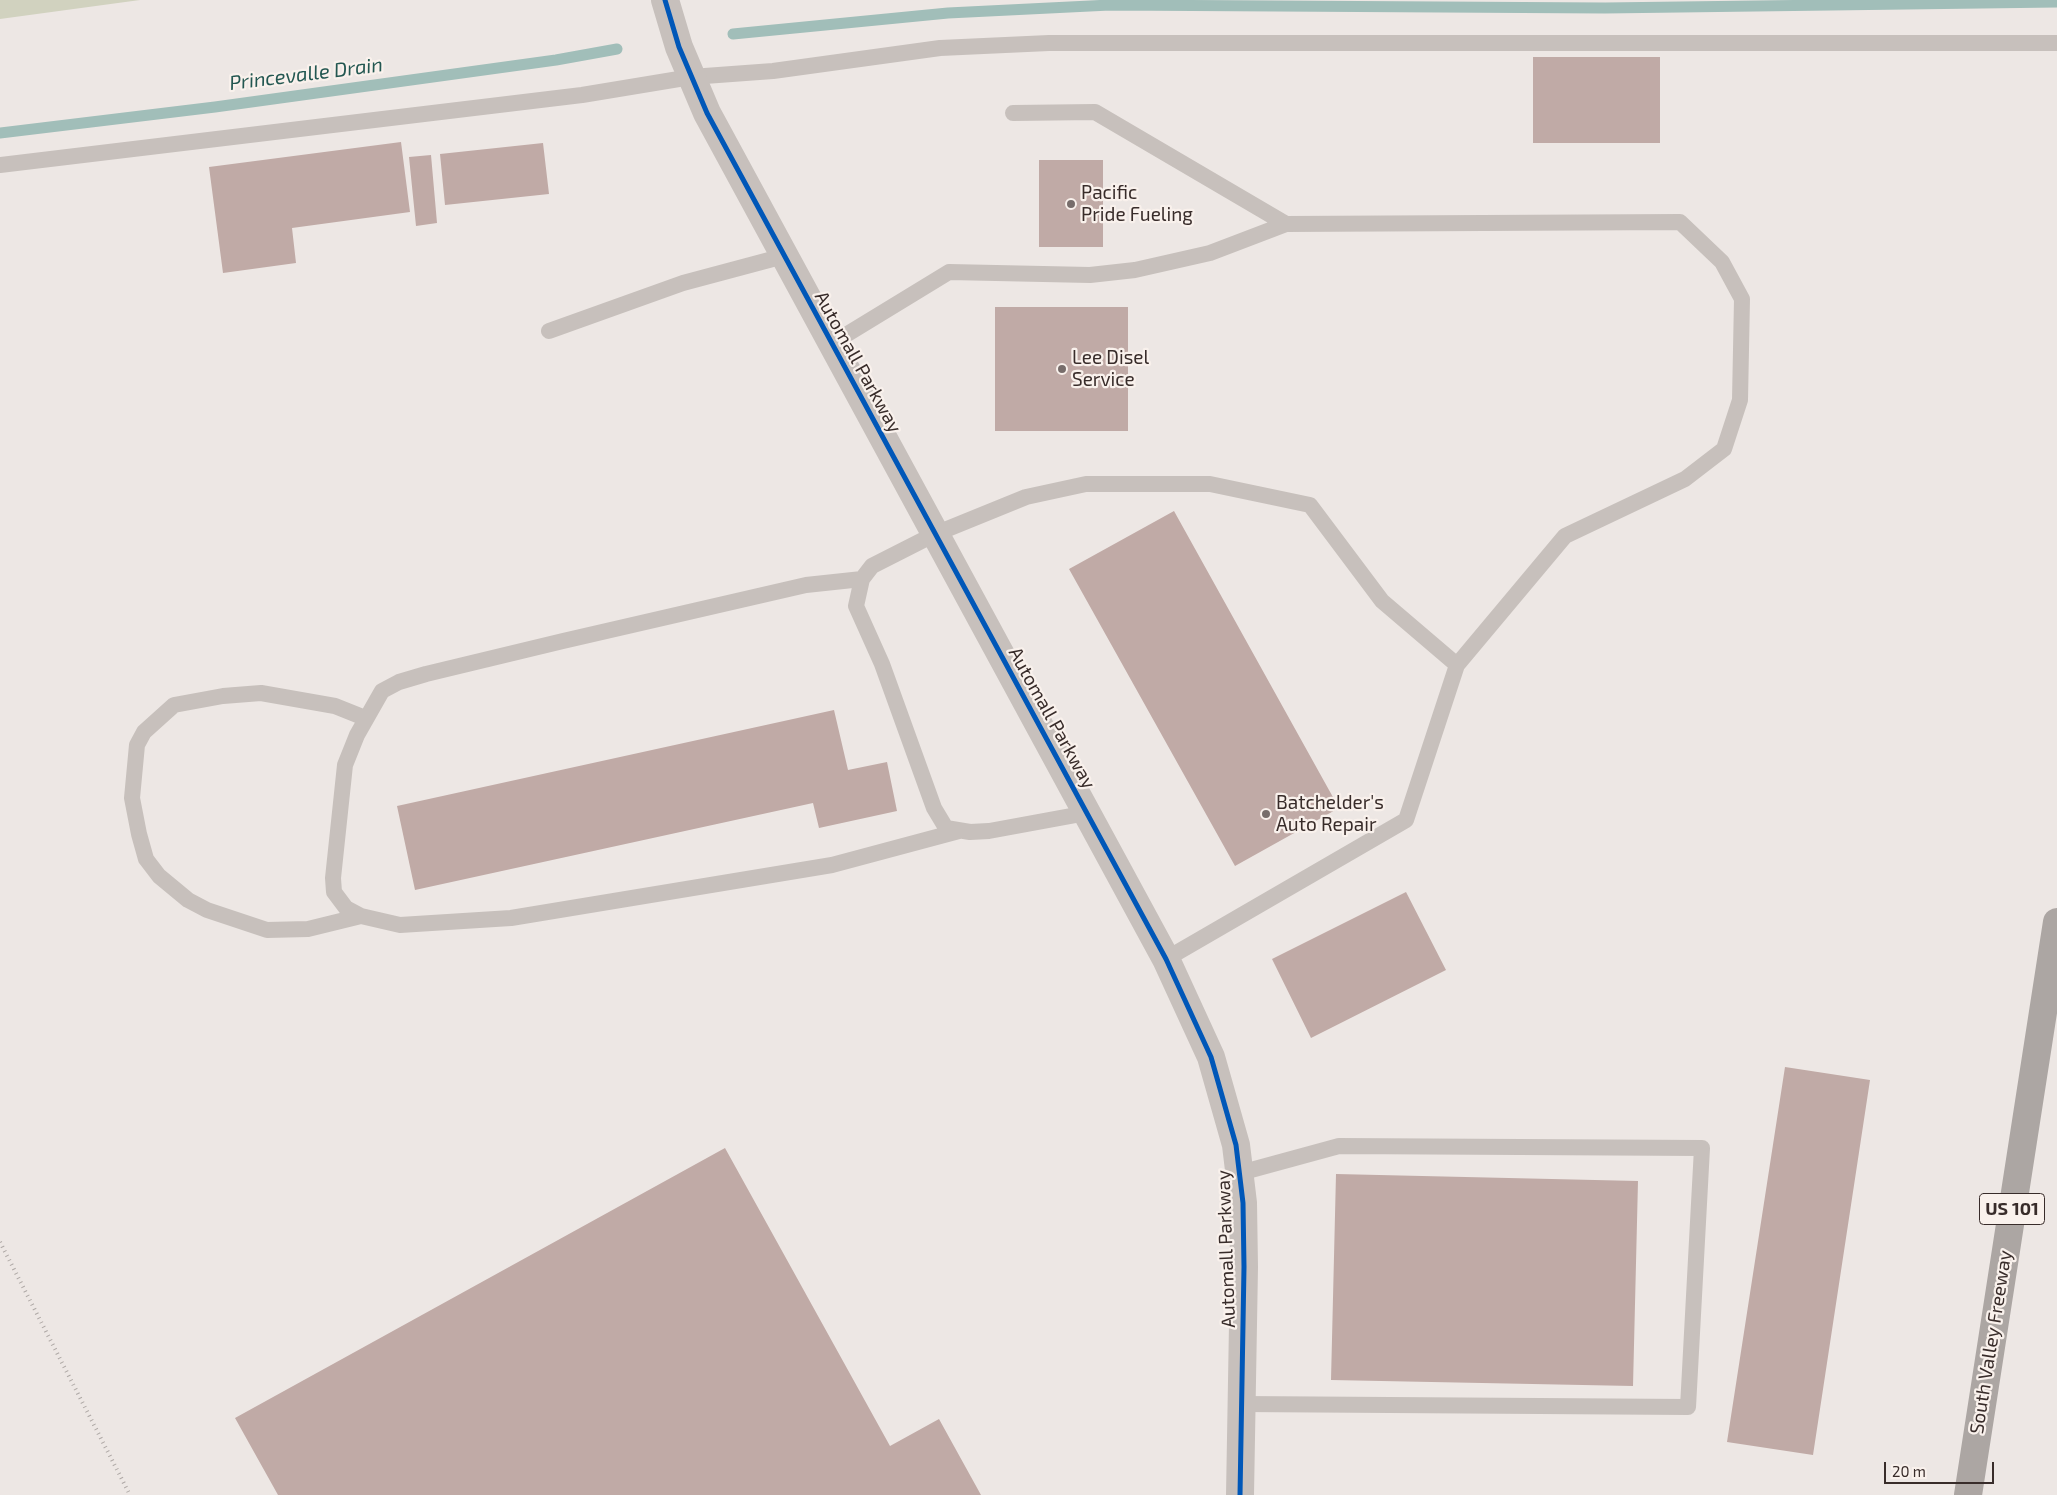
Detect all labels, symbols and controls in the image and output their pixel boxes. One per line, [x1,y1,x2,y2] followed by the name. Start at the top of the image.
[228,53,384,95] water label: Princevalle Drain
[1081,182,1193,226] place label: Pacific Pride Fueling
[1065,198,1077,210] marker: Pacific Pride Fueling
[810,287,906,437] street label: Automall Parkway
[1072,347,1149,391] place label: Lee Disel Service
[1056,363,1068,375] marker: Lee Disel Service
[1004,643,1100,793] street label: Automall Parkway
[1276,792,1384,836] place label: Batchelder's Auto Repair
[1260,808,1272,820] marker: Batchelder's Auto Repair
[1212,1170,1240,1328] street label: Automall Parkway
[1980,1194,2044,1224] road number: US 101
[1965,1248,2017,1436] street label: South Valley Freeway
[1887,1452,1997,1484] scale bar
[1892,1462,1926,1480] text: 20 m

